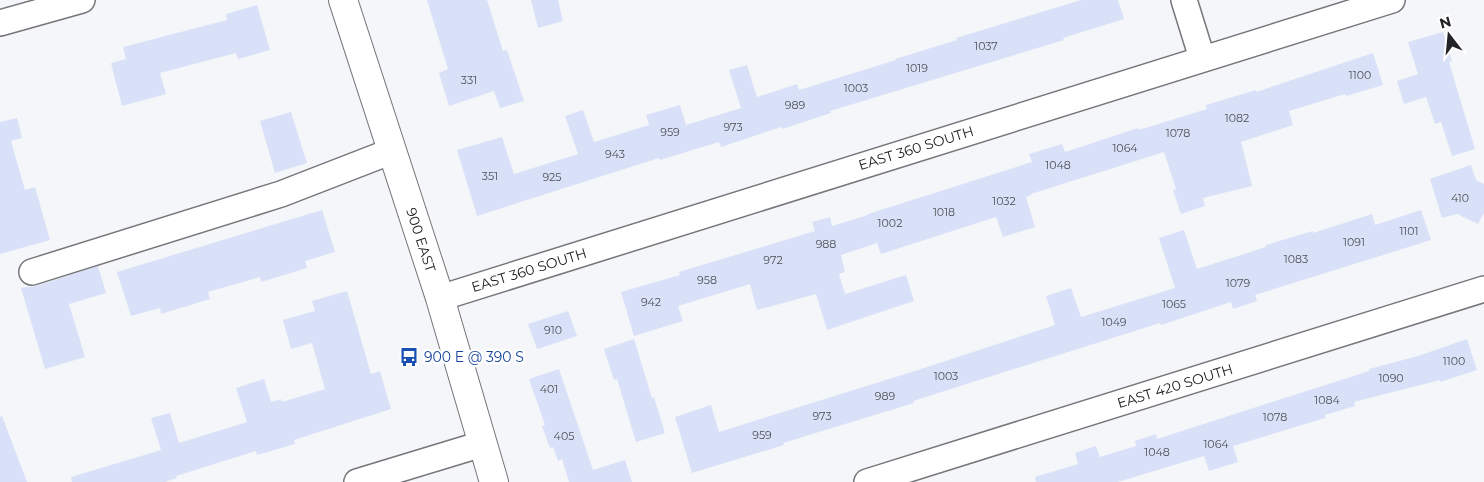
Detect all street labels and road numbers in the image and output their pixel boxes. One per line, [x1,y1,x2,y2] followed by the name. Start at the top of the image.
[856,122,976,174] street label: EAST 360 SOUTH
[402,206,440,274] street label: 900 EAST
[469,244,589,296] street label: EAST 360 SOUTH
[1115,360,1235,412] street label: EAST 420 SOUTH

